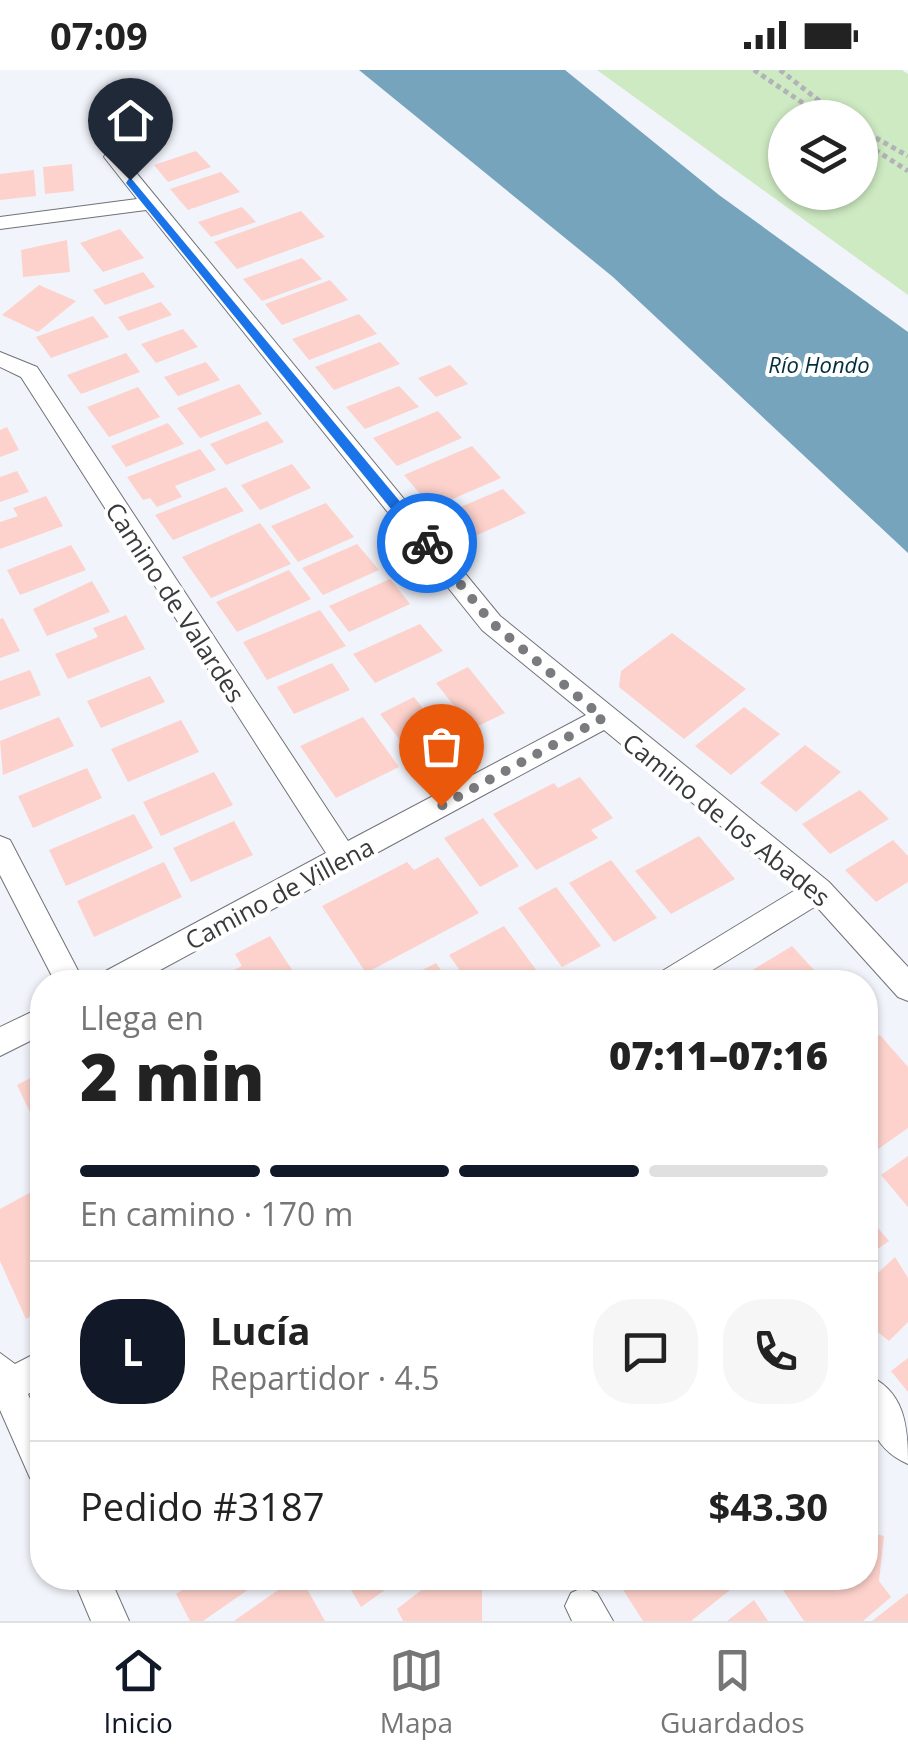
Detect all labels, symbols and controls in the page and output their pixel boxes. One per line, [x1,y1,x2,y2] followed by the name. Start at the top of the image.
[50,9,148,61] text: 07:09
[88,78,173,181] pin
[103,93,158,148] icon: home
[768,100,878,210] map controls
[768,100,878,210] button: layers
[768,349,870,379] water label: Río Hondo
[377,493,477,593] courier
[98,495,254,709] street label: Camino de Valardes
[400,516,455,571] icon: bike
[399,704,484,807] pin
[414,719,469,774] icon: bag
[616,725,838,913] street label: Camino de los Abades
[179,829,379,957] street label: Camino de Villena
[80,996,204,1039] text: Llega en
[609,1029,828,1081] text: 07:11–07:16
[80,1032,265,1120] text: 2 min
[80,1192,353,1235] text: En camino · 170 m
[593,1299,698,1404] button: chat
[723,1299,828,1404] button: phone
[210,1304,311,1356] text: Lucía
[122,1325,143,1377] text: L
[210,1356,440,1399] text: Repartidor · 4.5
[80,1480,324,1532] text: Pedido #3187
[709,1480,828,1532] text: $43.30
[103,1643,173,1741] tab: Inicio
[380,1643,453,1741] tab: Mapa
[660,1643,805,1741] tab: Guardados

